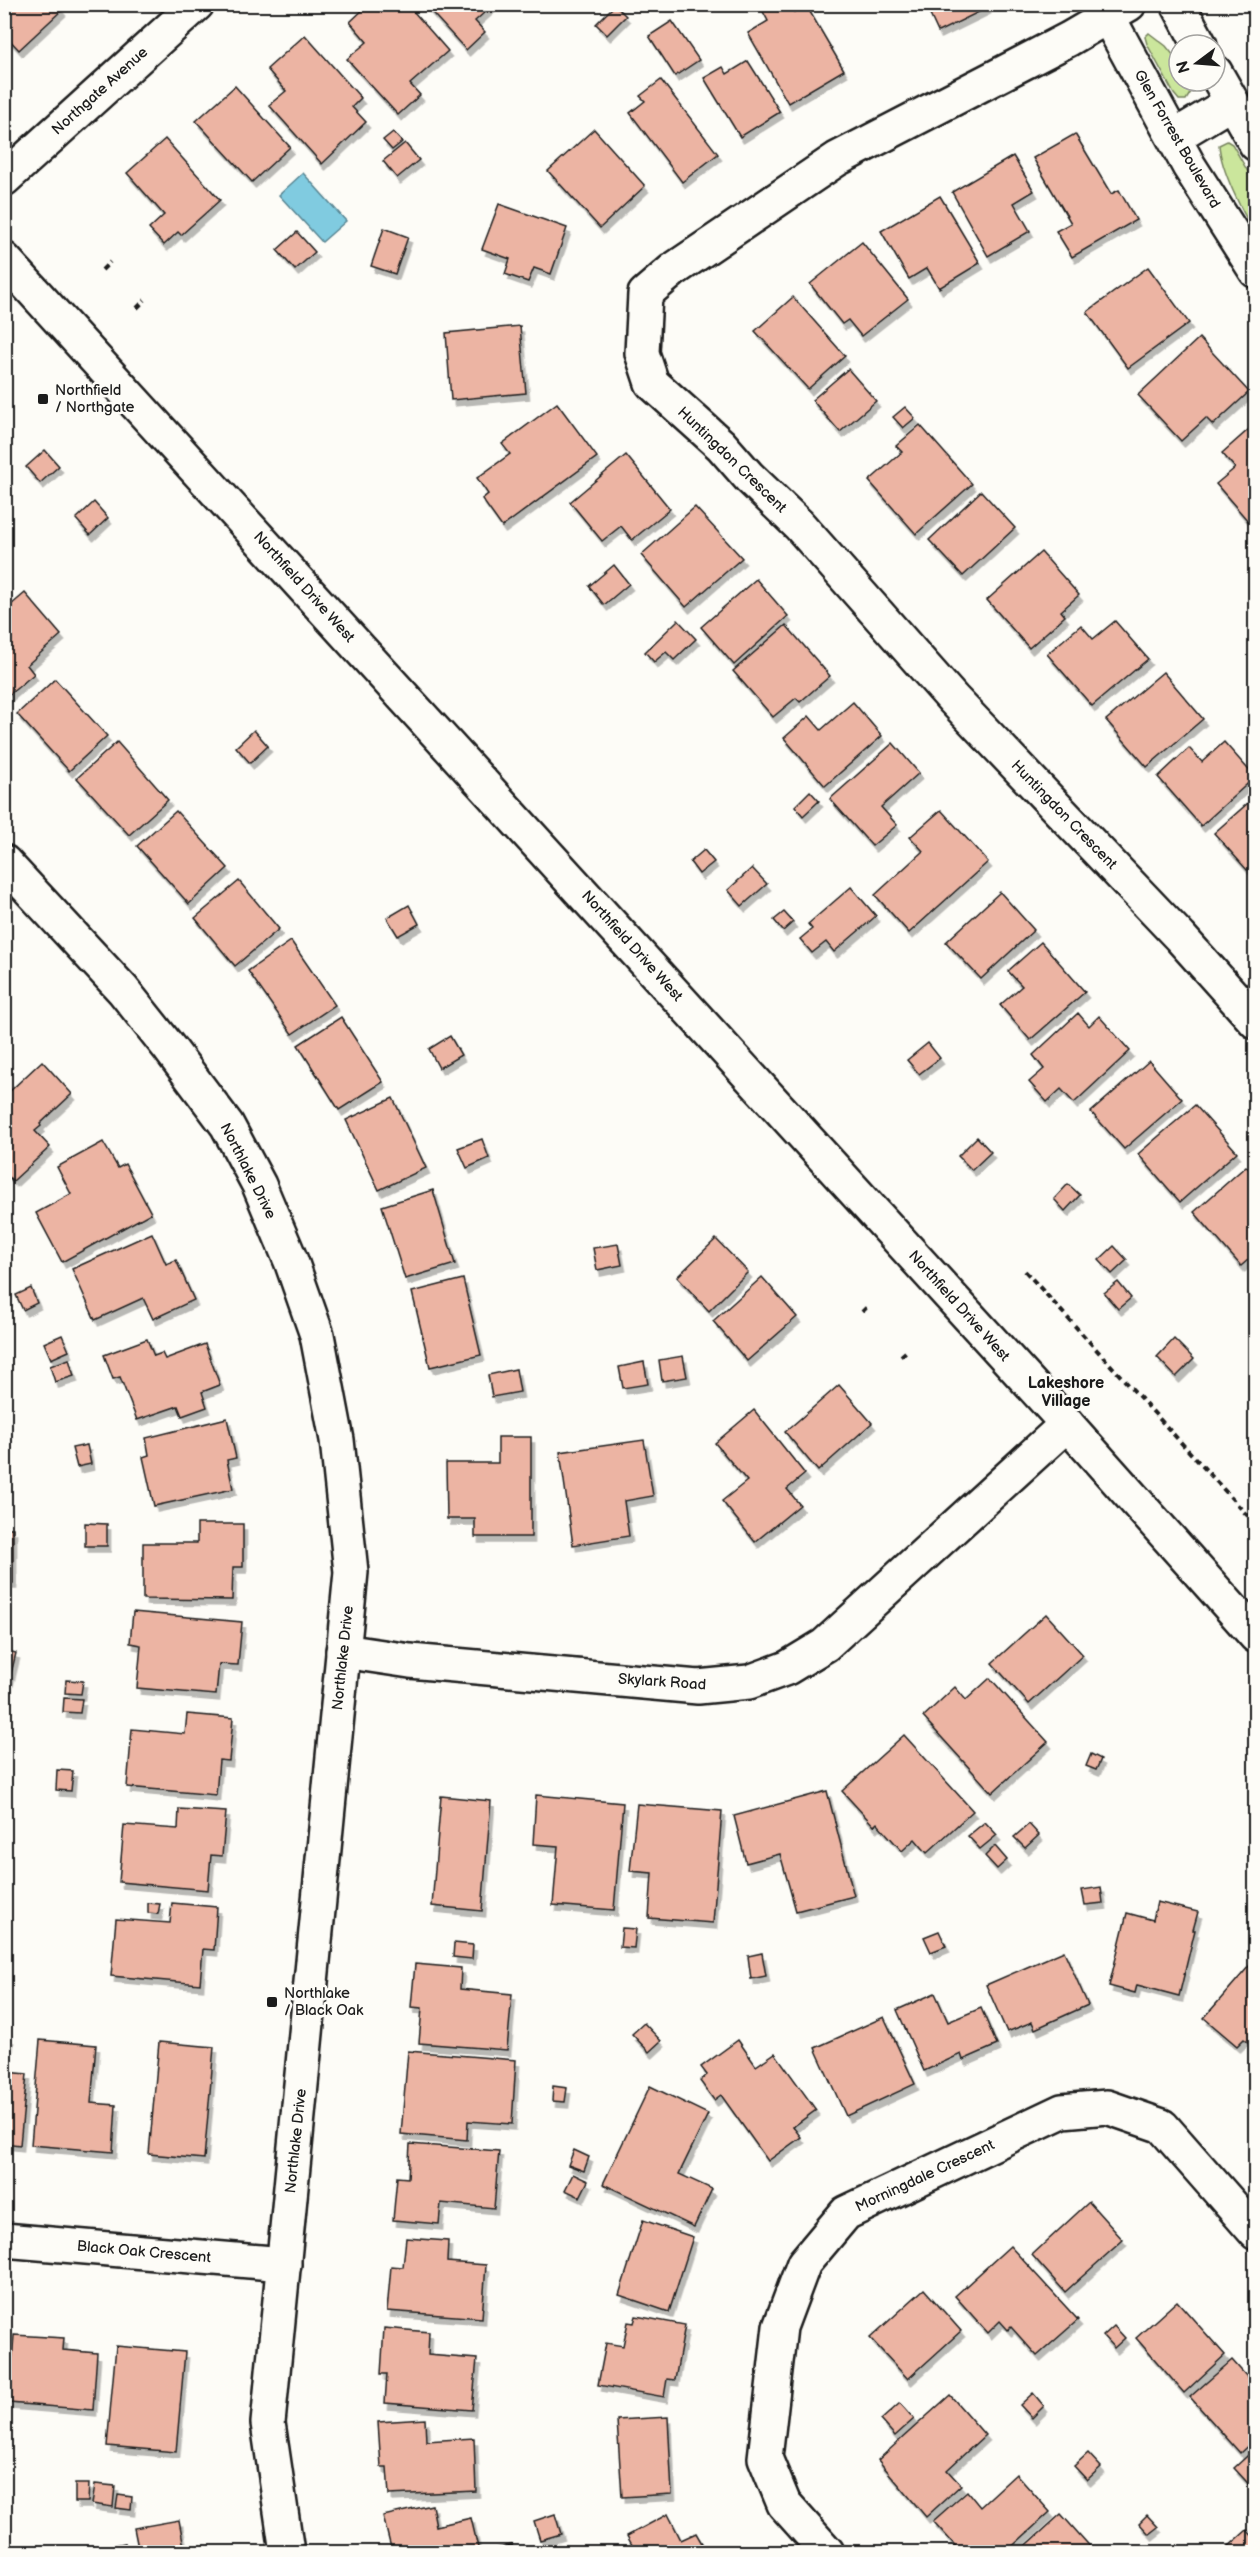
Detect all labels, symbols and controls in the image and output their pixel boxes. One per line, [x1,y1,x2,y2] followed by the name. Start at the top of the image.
[1167,33,1227,93] north arrow
[48,43,152,139] street label: Northgate Avenue
[1173,58,1195,75] text: N
[1130,66,1224,212] street label: Glen Forrest Boulevard
[55,381,134,417] place label: Northfield / Northgate
[36,392,50,406] marker: Northfield / Northgate
[673,403,791,517] street label: Huntingdon Crescent
[249,528,359,647] street label: Northfield Drive West
[1007,756,1121,874] street label: Huntingdon Crescent
[577,887,687,1006] street label: Northfield Drive West
[216,1120,280,1222] street label: Northlake Drive
[904,1247,1014,1366] street label: Northfield Drive West
[1028,1374,1104,1411] district label: Lakeshore Village
[328,1605,358,1711] street label: Northlake Drive
[617,1669,707,1695] street label: Skylark Road
[284,1984,364,2020] place label: Northlake / Black Oak
[265,1995,279,2009] marker: Northlake / Black Oak
[281,2088,311,2194] street label: Northlake Drive
[852,2135,998,2217] street label: Morningdale Crescent
[76,2237,212,2267] street label: Black Oak Crescent

